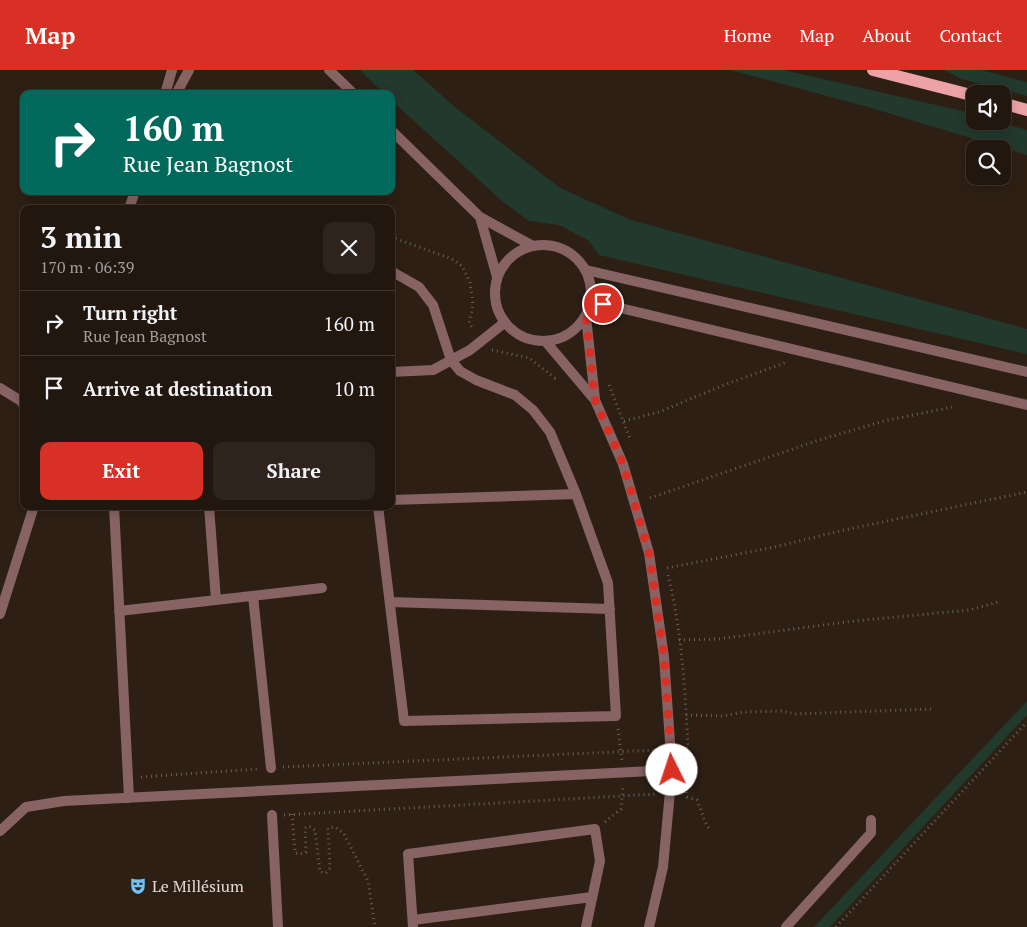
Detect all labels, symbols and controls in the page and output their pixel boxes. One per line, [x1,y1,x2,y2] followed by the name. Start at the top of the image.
[25,19,75,51] text: Map
[724,23,771,47] text: Home
[799,23,834,47] text: Map
[862,23,911,47] text: About
[939,23,1002,47] text: Contact
[966,85,1011,185] map controls
[966,85,1011,130] button: sound
[123,105,224,151] text: 160 m
[40,110,105,175] icon: right
[966,140,1011,185] button: search
[123,149,293,178] text: Rue Jean Bagnost
[40,217,122,257] text: 3 min
[323,222,375,274] button: close
[40,256,134,278] text: 170 m · 06:39
[582,283,624,325] pin
[589,290,617,318] icon: arrive
[83,300,177,325] text: Turn right
[40,309,68,337] icon: right
[324,311,375,336] text: 160 m
[83,325,207,347] text: Rue Jean Bagnost
[40,374,68,402] icon: arrive
[83,376,272,401] text: Arrive at destination
[334,376,375,401] text: 10 m
[40,442,203,500] button: Exit
[213,442,375,500] button: Share
[645,743,697,795] position arrow
[152,875,244,897] place label: Le Millésium
[128,876,148,896] theatre icon: Le Millésium

